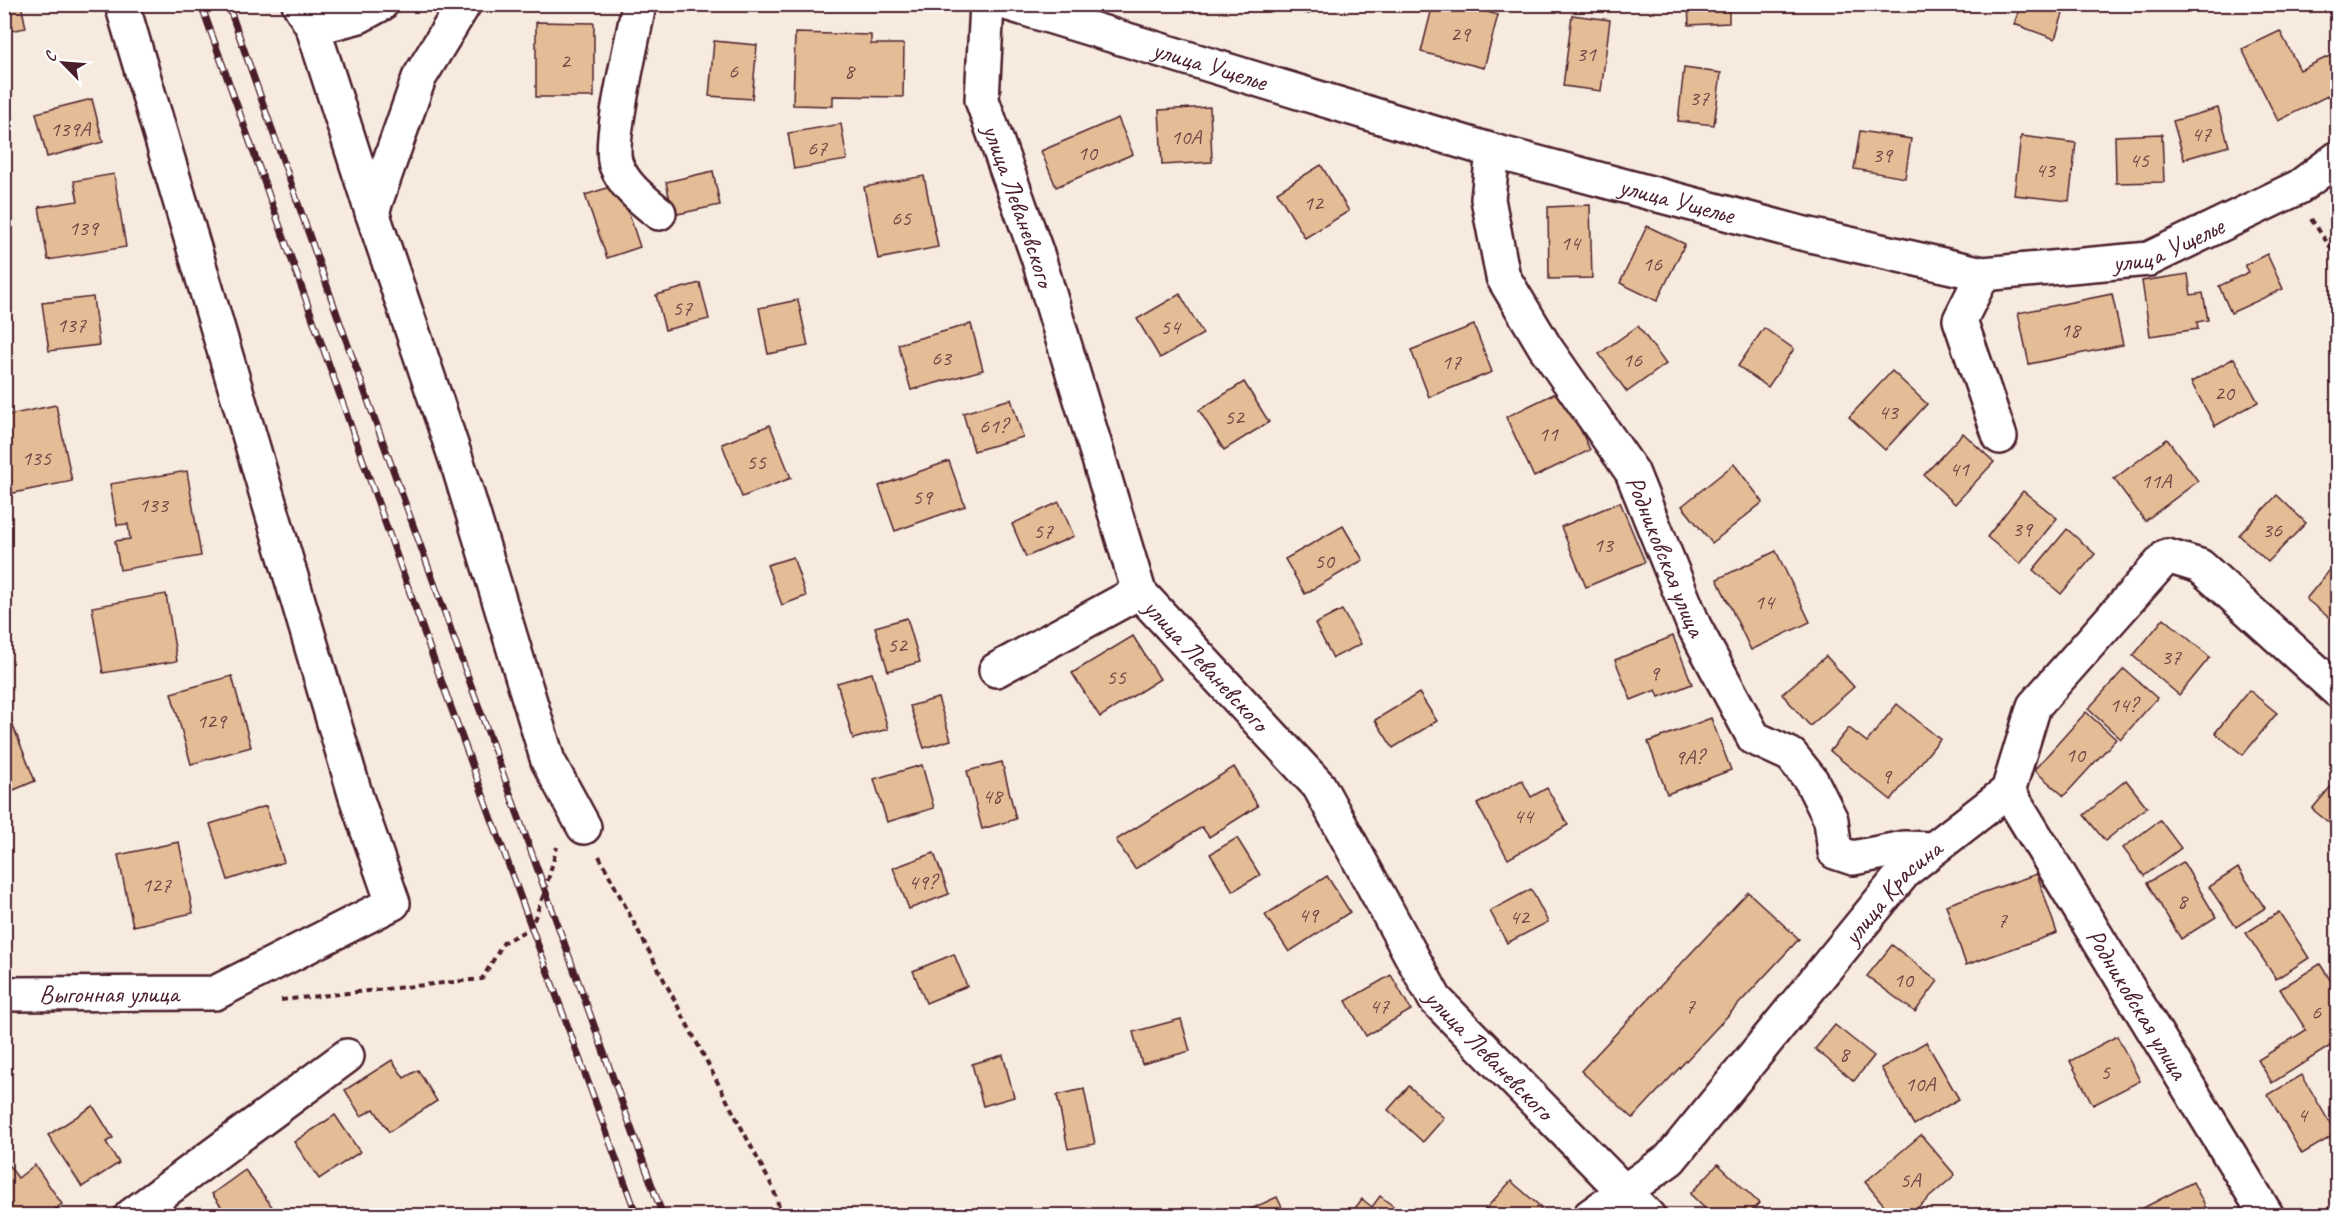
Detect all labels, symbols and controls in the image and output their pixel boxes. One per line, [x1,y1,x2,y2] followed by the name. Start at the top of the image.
[1450,20,1472,48] house number: 29
[1147,32,1272,99] street label: улица Ущелье
[33,33,93,93] north arrow
[1576,40,1597,68] house number: 31
[40,47,62,65] text: С
[560,47,572,75] house number: 2
[728,57,739,85] house number: 6
[844,57,856,85] house number: 8
[1689,84,1710,112] house number: 37
[50,115,91,143] house number: 139А
[974,118,1063,293] street label: улица Леваневского
[2191,120,2212,148] house number: 47
[1171,123,1202,151] house number: 10А
[807,134,828,162] house number: 67
[1077,139,1099,167] house number: 10
[1872,141,1894,169] house number: 39
[2129,146,2150,174] house number: 45
[2035,156,2057,184] house number: 43
[1614,169,1739,232] street label: улица Ущелье
[1303,189,1325,217] house number: 12
[891,204,912,232] house number: 65
[2109,209,2231,279] street label: улица Ущелье
[68,214,100,242] house number: 139
[1560,229,1582,257] house number: 14
[1642,250,1663,278] house number: 16
[672,294,693,322] house number: 57
[56,311,87,339] house number: 137
[1160,313,1182,341] house number: 54
[2060,316,2082,344] house number: 18
[931,344,953,372] house number: 63
[1622,346,1643,374] house number: 16
[1441,348,1462,376] house number: 17
[2214,379,2236,407] house number: 20
[1878,398,1900,426] house number: 43
[1224,403,1246,431] house number: 52
[979,412,1011,440] house number: 61?
[1538,420,1559,448] house number: 11
[21,444,52,472] house number: 135
[746,448,767,476] house number: 55
[1949,455,1970,483] house number: 41
[2141,467,2172,495] house number: 11А
[1618,471,1713,644] street label: Родниковская улица
[912,483,934,511] house number: 59
[138,491,170,519] house number: 133
[2012,515,2034,543] house number: 39
[2262,516,2283,544] house number: 36
[1033,517,1054,545] house number: 57
[1593,531,1615,559] house number: 13
[1314,547,1336,575] house number: 50
[1754,588,1776,616] house number: 14
[1135,590,1278,741] street label: улица Леваневского
[887,631,909,659] house number: 52
[2161,643,2182,671] house number: 37
[1649,659,1661,687] house number: 9
[1106,663,1127,691] house number: 55
[2109,691,2141,719] house number: 14?
[196,707,228,735] house number: 129
[2065,741,2087,769] house number: 10
[1674,743,1707,771] house number: 9А?
[1881,762,1893,790] house number: 9
[982,782,1004,810] house number: 48
[1513,802,1535,830] house number: 44
[1834,831,1951,953] street label: улица Красина
[908,868,940,896] house number: 49?
[141,871,172,899] house number: 127
[2177,887,2189,915] house number: 8
[1298,901,1320,929] house number: 49
[1509,903,1531,931] house number: 42
[1997,906,2008,934] house number: 7
[2079,923,2196,1087] street label: Родниковская улица
[1893,966,1915,994] house number: 10
[39,977,181,1011] street label: Выгонная улица
[1416,984,1563,1129] street label: улица Леваневского
[1369,992,1390,1020] house number: 47
[1685,992,1696,1020] house number: 7
[2311,998,2322,1026] house number: 6
[1839,1040,1851,1068] house number: 8
[2100,1058,2111,1086] house number: 5
[1905,1070,1936,1098] house number: 10А
[2297,1101,2309,1129] house number: 4
[1900,1166,1921,1194] house number: 5А

